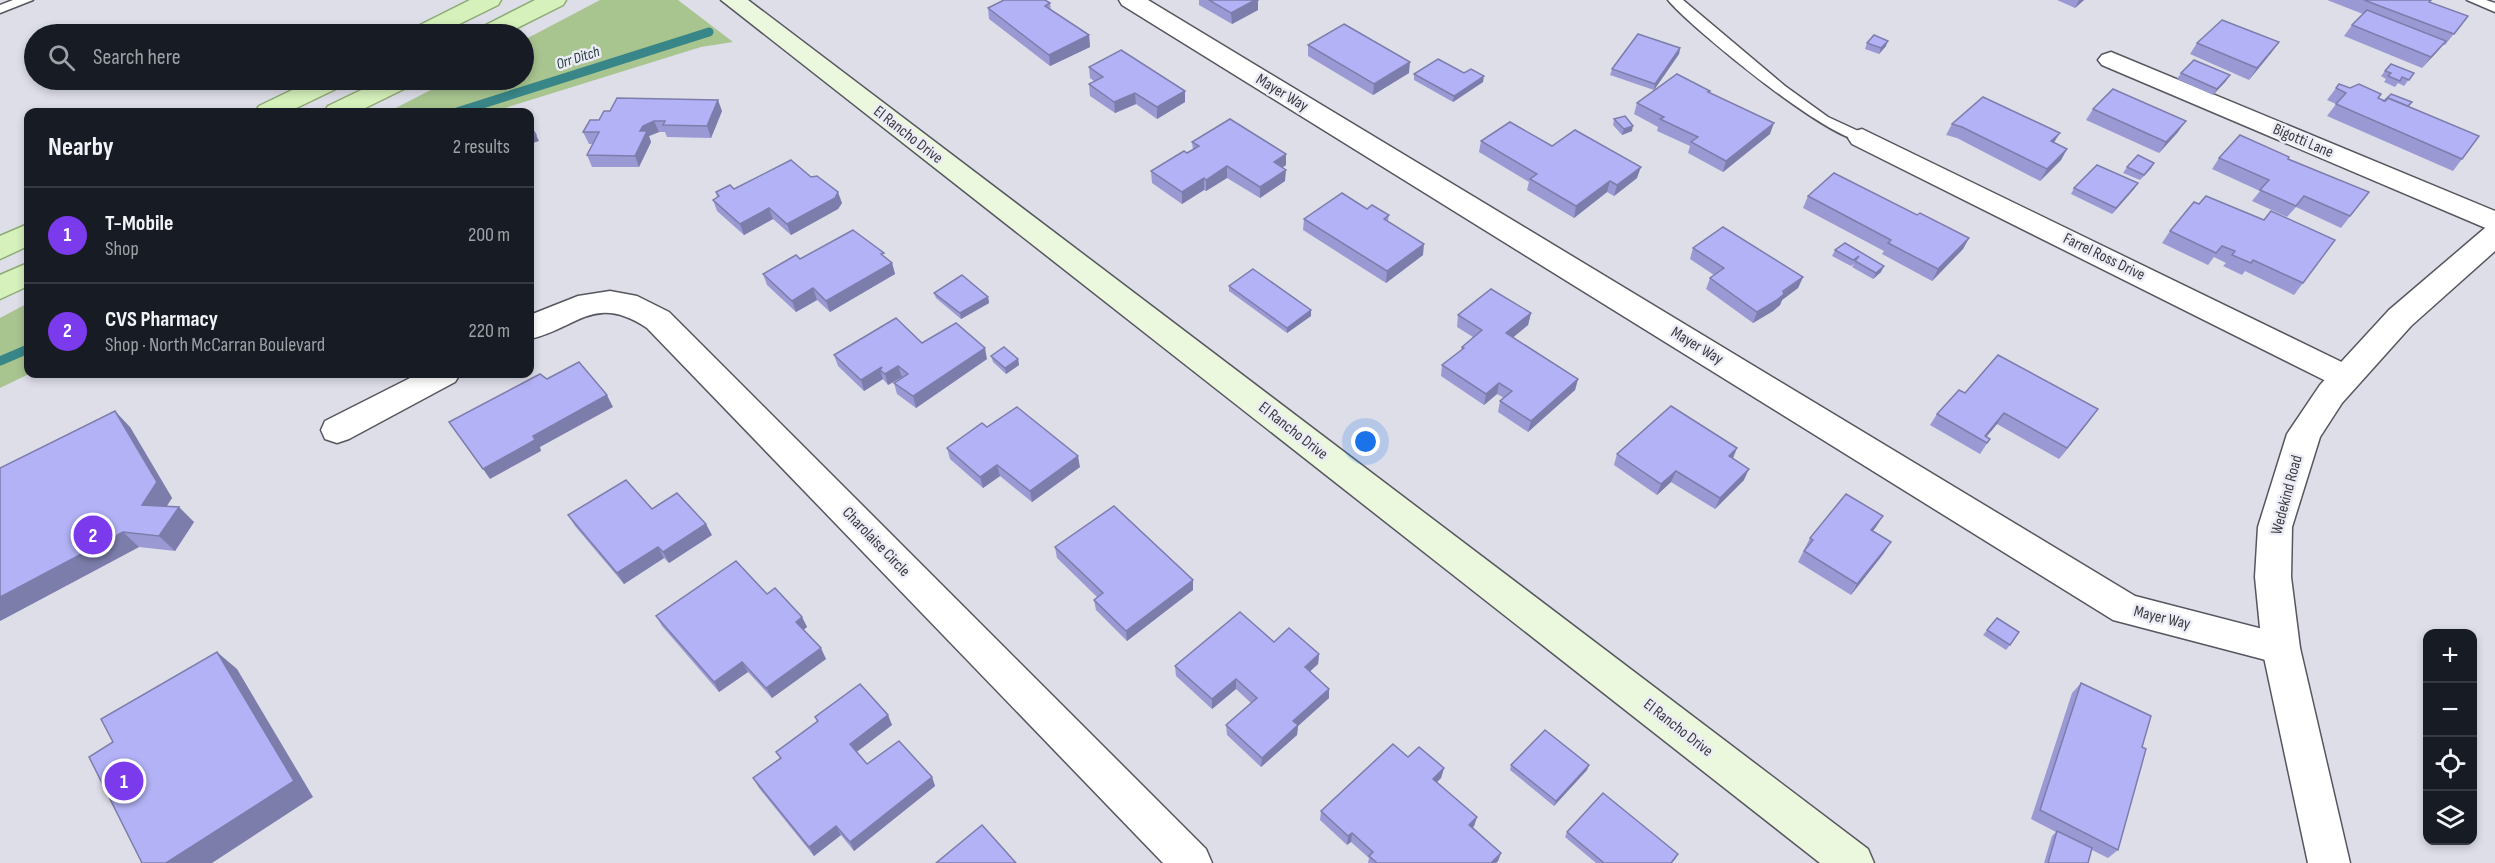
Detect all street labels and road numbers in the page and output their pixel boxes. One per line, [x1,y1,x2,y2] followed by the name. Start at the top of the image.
[1253,70,1311,116] street label: Mayer Way
[870,102,946,168] street label: El Rancho Drive
[2270,120,2336,162] street label: Bigotti Lane
[2060,229,2148,285] street label: Farrel Ross Drive
[1668,323,1726,369] street label: Mayer Way
[1255,398,1331,464] street label: El Rancho Drive
[2267,453,2307,537] street label: Wedekind Road
[838,503,914,581] street label: Charolaise Circle
[2132,602,2192,634] street label: Mayer Way
[1640,695,1716,761] street label: El Rancho Drive

